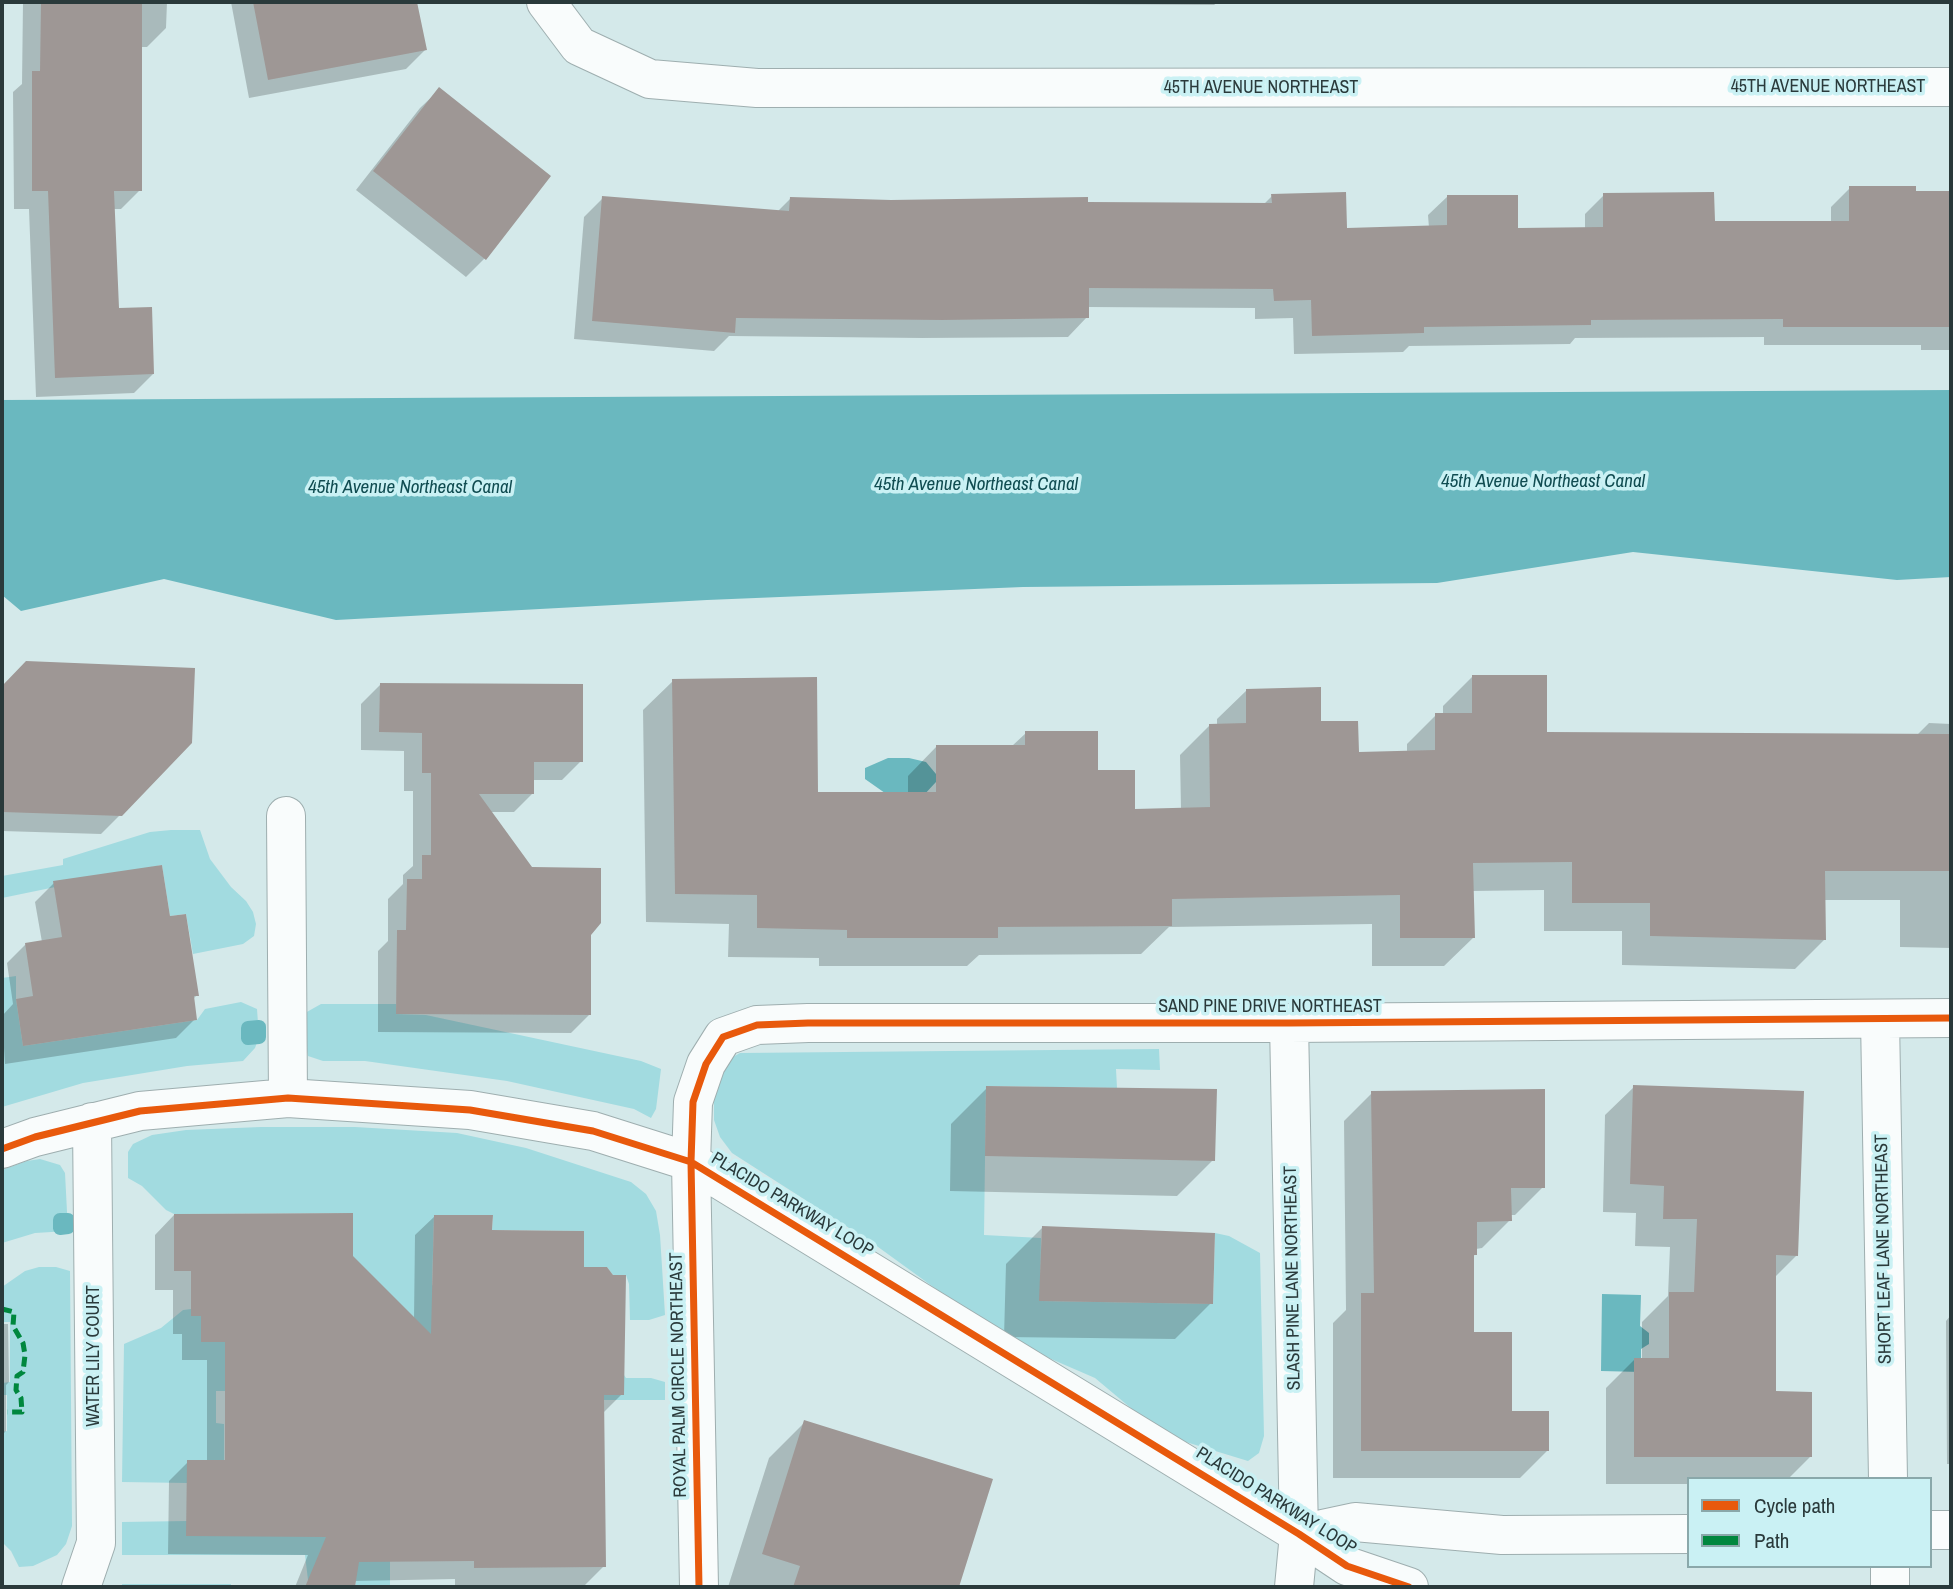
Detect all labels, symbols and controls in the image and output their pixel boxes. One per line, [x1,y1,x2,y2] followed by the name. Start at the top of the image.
[1731,76,1925,98] street label: 45TH AVENUE NORTHEAST
[1164,77,1358,99] street label: 45TH AVENUE NORTHEAST
[1441,471,1645,493] water label: 45th Avenue Northeast Canal
[874,474,1078,496] water label: 45th Avenue Northeast Canal
[308,477,512,499] water label: 45th Avenue Northeast Canal
[1158,996,1382,1018] street label: SAND PINE DRIVE NORTHEAST
[1871,1134,1897,1364] street label: SHORT LEAF LANE NORTHEAST
[707,1148,877,1262] street label: PLACIDO PARKWAY LOOP
[1280,1166,1306,1390] street label: SLASH PINE LANE NORTHEAST
[666,1252,692,1498] street label: ROYAL PALM CIRCLE NORTHEAST
[83,1285,105,1427] street label: WATER LILY COURT
[1192,1443,1360,1559] street label: PLACIDO PARKWAY LOOP
[1687,1477,1932,1568] legend
[1754,1491,1835,1520] text: Cycle path
[1754,1526,1789,1555] text: Path

